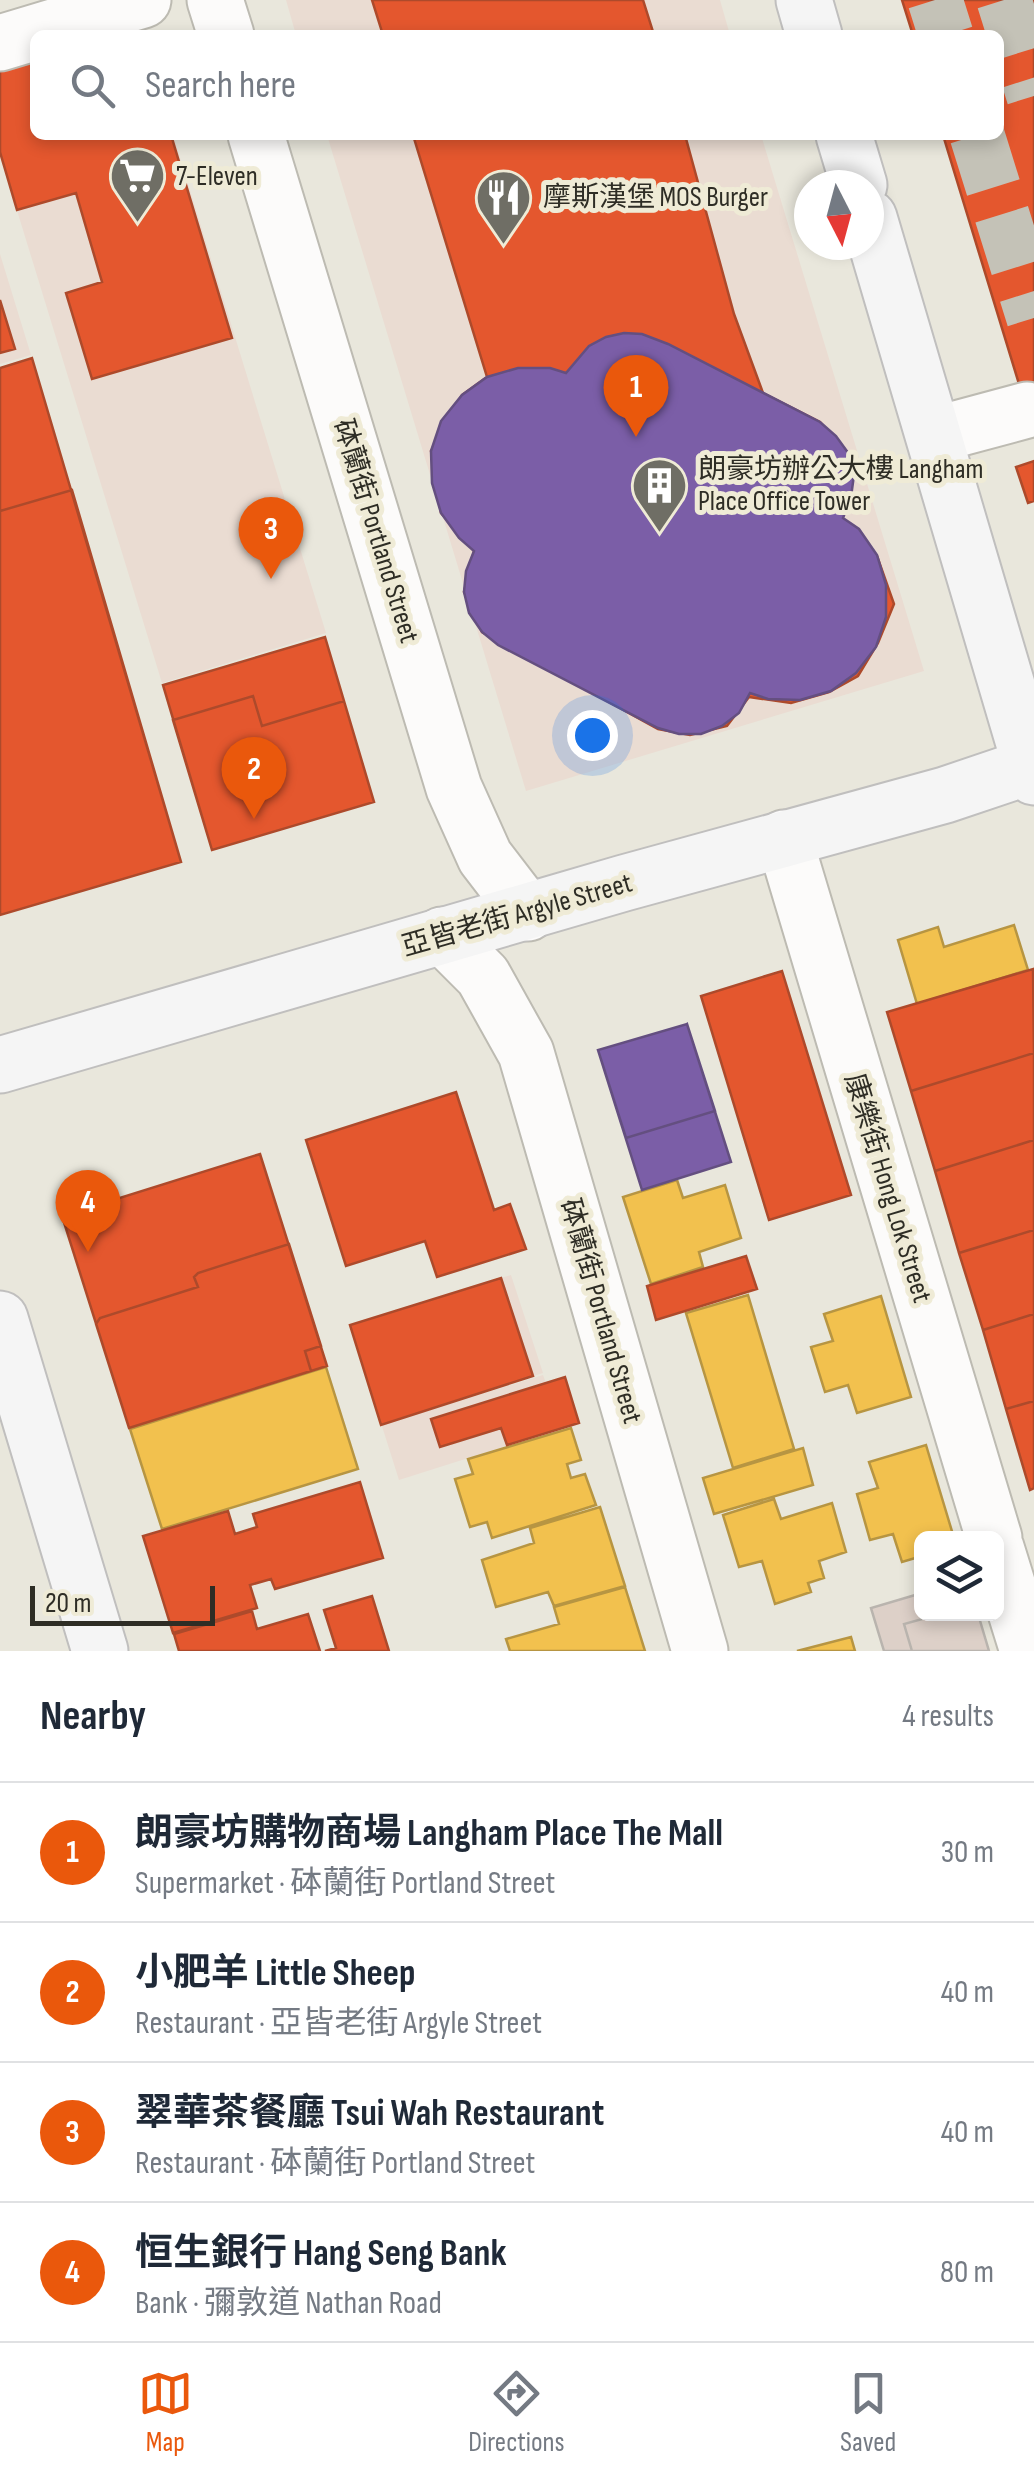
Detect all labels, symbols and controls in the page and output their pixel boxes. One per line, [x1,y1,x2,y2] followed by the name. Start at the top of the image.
[30,30,1004,140] search box
[65,58,120,113] icon: search
[145,63,296,108] text: Search here
[107,146,167,225] supermarket icon: 7-Eleven
[176,160,258,193] place label: 7-Eleven
[474,167,534,246] restaurant icon: 摩斯漢堡 MOS Burger
[794,170,884,260] north arrow
[543,181,768,214] place label: 摩斯漢堡 MOS Burger
[604,354,668,437] pin: 1
[326,415,426,647] street label: 砵蘭街 Portland Street
[698,453,984,518] place label: 朗豪坊辦公大樓 Langham Place Office Tower
[629,455,689,534] building icon: 朗豪坊辦公大樓 Langham Place Office Tower
[238,496,304,579] pin: 3
[567,710,618,761] your location
[222,736,286,819] pin: 2
[398,866,636,964] street label: 亞皆老街 Argyle Street
[837,1069,939,1307] street label: 康樂街 Hong Lok Street
[56,1170,120,1252] pin: 4
[553,1195,649,1427] street label: 砵蘭街 Portland Street
[914,1531,1004,1621] map controls
[914,1531,1004,1621] button: layers
[30,1581,215,1626] scale bar
[45,1587,91,1620] text: 20 m
[40,1691,146,1742] text: Nearby
[902,1697,994,1736] text: 4 results
[135,1811,723,1856] text: 朗豪坊購物商場 Langham Place The Mall
[66,1833,79,1872] text: 1
[941,1833,994,1872] text: 30 m
[135,1864,555,1903] text: Supermarket · 砵蘭街 Portland Street
[135,1951,416,1996] text: 小肥羊 Little Sheep
[65,1973,80,2012] text: 2
[941,1973,994,2012] text: 40 m
[135,2004,542,2043] text: Restaurant · 亞皆老街 Argyle Street
[135,2091,604,2136] text: 翠華茶餐廳 Tsui Wah Restaurant
[65,2113,80,2152] text: 3
[941,2113,994,2152] text: 40 m
[135,2144,535,2183] text: Restaurant · 砵蘭街 Portland Street
[135,2231,507,2276] text: 恒生銀行 Hang Seng Bank
[65,2253,80,2292] text: 4
[940,2253,994,2292] text: 80 m
[135,2284,442,2323] text: Bank · 彌敦道 Nathan Road
[138,2366,193,2459] tab: Map
[468,2366,565,2459] tab: Directions
[840,2366,896,2459] tab: Saved

